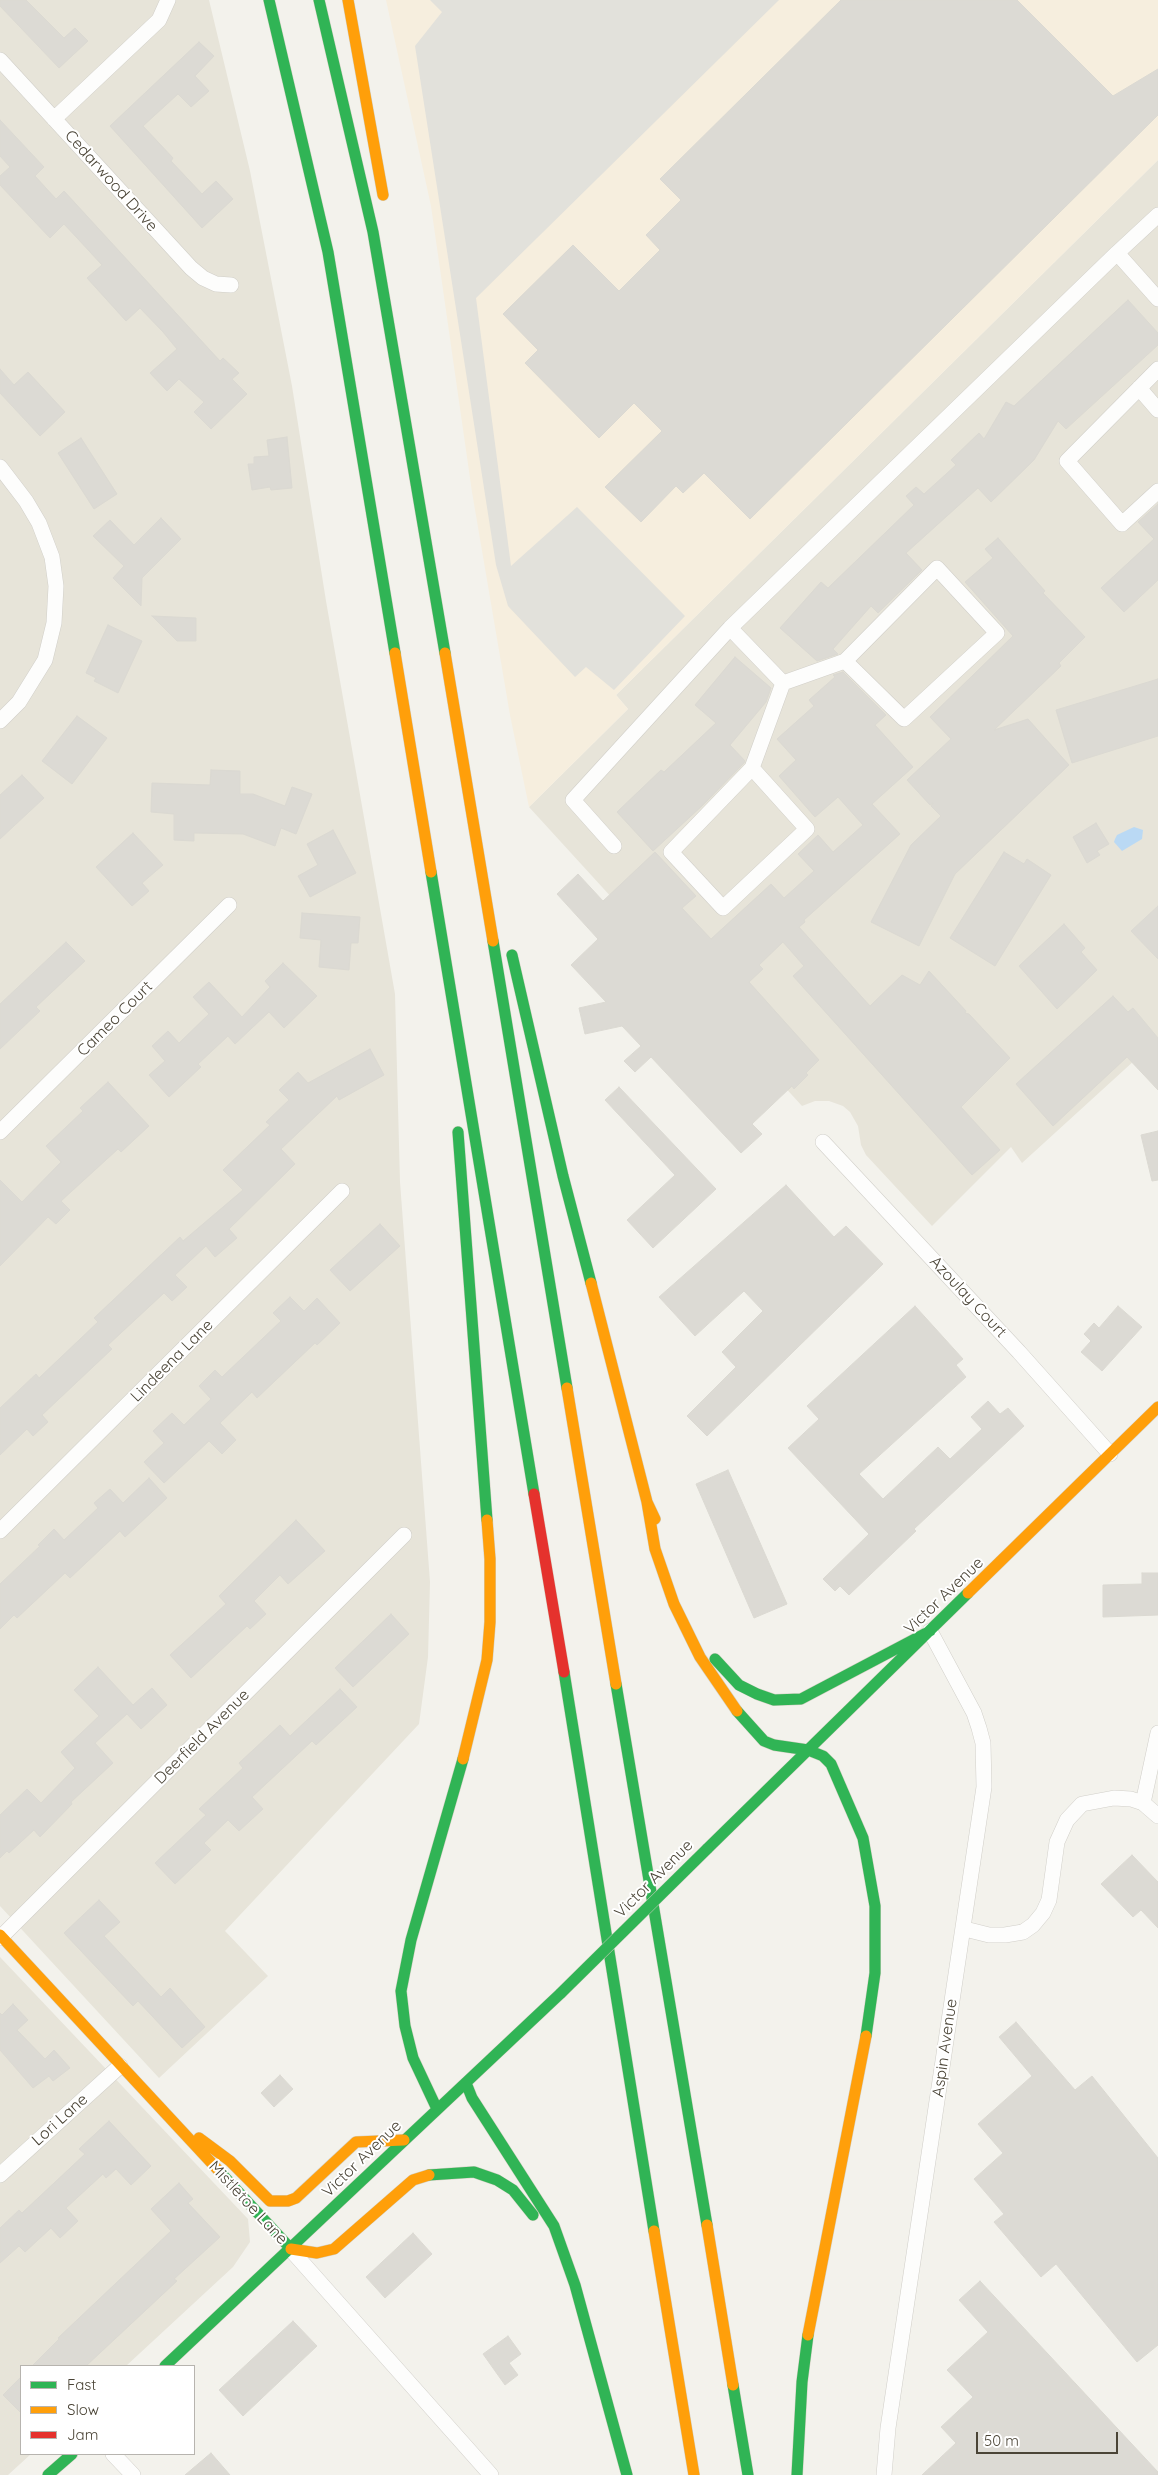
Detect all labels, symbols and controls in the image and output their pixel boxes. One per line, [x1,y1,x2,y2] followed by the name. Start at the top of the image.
[60,126,162,236] street label: Cedarwood Drive
[73,977,157,1061] street label: Cameo Court
[925,1252,1011,1342] street label: Azoulay Court
[127,1316,217,1406] street label: Lindeena Lane
[900,1553,988,1639] street label: Victor Avenue
[151,1686,253,1788] street label: Deerfield Avenue
[611,1836,697,1922] street label: Victor Avenue
[929,1997,961,2099] street label: Aspin Avenue
[28,2090,92,2150] street label: Lori Lane
[318,2116,406,2202] street label: Victor Avenue
[204,2157,292,2249] street label: Mistletoe Lane
[20,2365,195,2455] legend
[67,2375,96,2394] text: Fast
[67,2400,99,2419] text: Slow
[978,2422,1120,2454] scale bar
[67,2425,98,2444] text: Jam
[984,2431,1019,2450] text: 50 m

